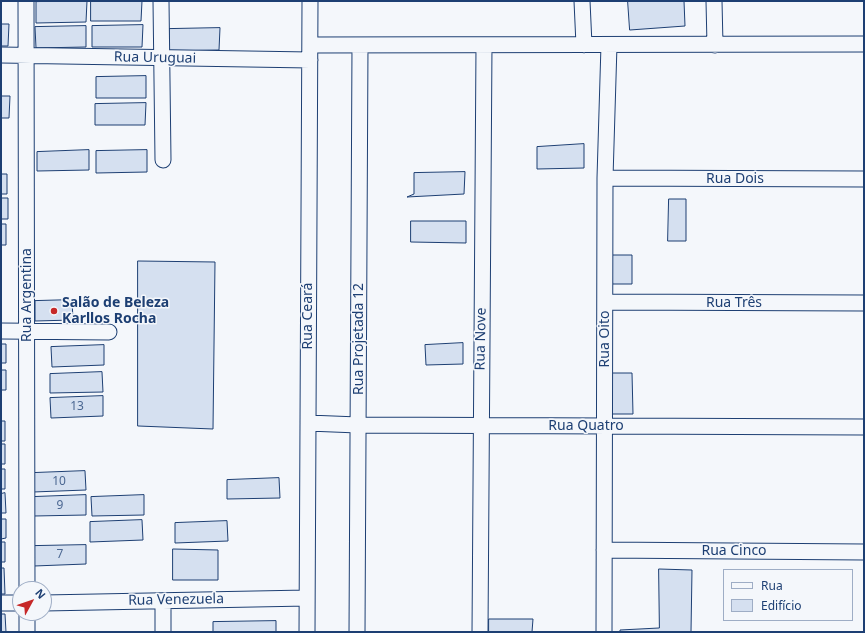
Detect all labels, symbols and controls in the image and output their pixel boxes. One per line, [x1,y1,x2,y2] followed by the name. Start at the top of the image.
[114,49,196,67] street label: Rua Uruguai
[706,171,764,187] street label: Rua Dois
[19,248,35,342] street label: Rua Argentina
[300,283,316,349] street label: Rua Ceará
[351,283,367,395] street label: Rua Projetada 12
[62,295,169,328] place label: Salão de Beleza Karllos Rocha
[706,295,762,311] street label: Rua Três
[49,306,59,316] marker: Salão de Beleza Karllos Rocha
[472,308,490,370] street label: Rua Nove
[597,311,613,367] street label: Rua Oito
[70,400,84,414] house number: 13
[548,418,624,434] street label: Rua Quatro
[52,475,66,489] house number: 10
[57,499,63,513] house number: 9
[701,543,767,559] street label: Rua Cinco
[57,548,63,562] house number: 7
[723,569,853,621] legend
[761,577,783,594] text: Rua
[12,581,52,621] north arrow
[32,585,49,602] text: N
[128,591,224,609] street label: Rua Venezuela
[761,597,802,614] text: Edifício

